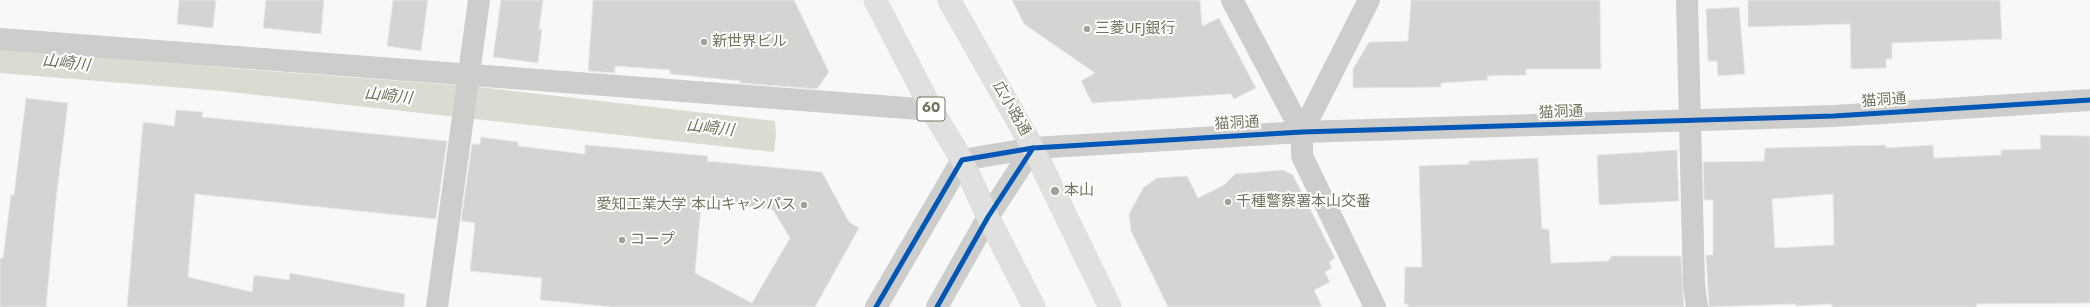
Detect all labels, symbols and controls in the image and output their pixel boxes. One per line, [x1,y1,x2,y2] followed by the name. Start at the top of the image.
[1095,20,1175,38] place label: 三菱UFJ銀行
[1082,24,1092,34] marker: 三菱UFJ銀行
[712,33,787,51] place label: 新世界ビル
[699,37,709,47] marker: 新世界ビル
[41,52,91,76] water label: 山崎川
[988,79,1034,139] street label: 広小路通
[363,85,413,109] water label: 山崎川
[1861,90,1907,112] street label: 猫洞通
[917,97,945,121] road number: 60
[1538,103,1584,123] street label: 猫洞通
[1214,114,1260,134] street label: 猫洞通
[685,117,735,141] water label: 山崎川
[1064,182,1094,200] place label: 本山
[1049,185,1061,197] marker: 本山
[1236,193,1371,211] place label: 千種警察署本山交番
[597,196,796,214] place label: 愛知工業大学 本山キャンパス
[1223,197,1233,207] marker: 千種警察署本山交番
[799,200,809,210] marker: 愛知工業大学 本山キャンパス
[630,231,675,249] place label: コープ
[617,235,627,245] marker: コープ

